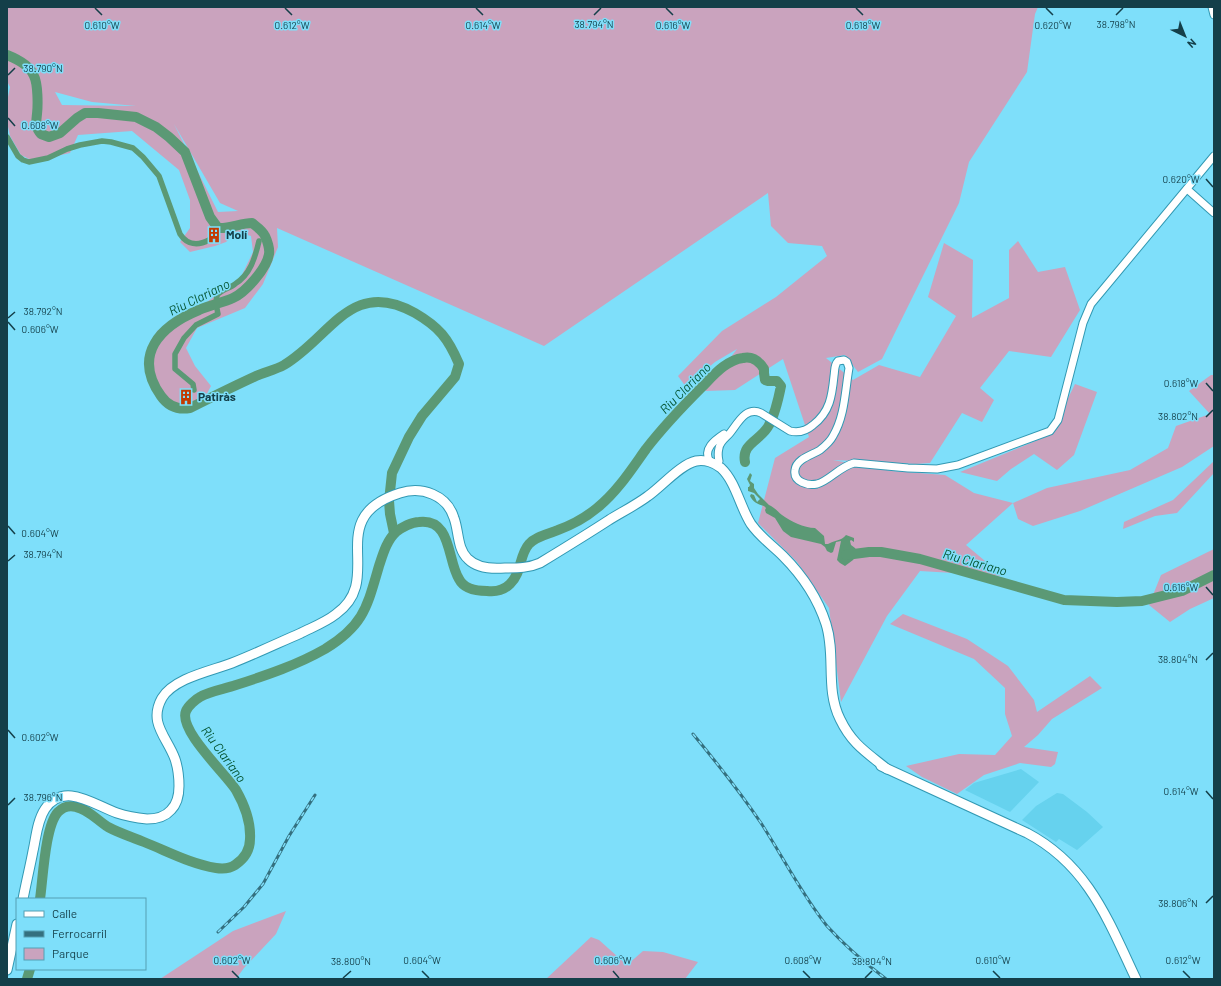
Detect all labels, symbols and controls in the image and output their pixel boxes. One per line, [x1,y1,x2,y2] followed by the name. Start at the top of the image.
[1165,16,1205,56] north arrow
[574,18,614,30] text: 38.794°N
[1097,18,1135,30] text: 38.798°N
[84,19,120,31] text: 0.610°W
[275,19,310,31] text: 0.612°W
[466,19,501,31] text: 0.614°W
[656,19,691,31] text: 0.616°W
[846,19,881,31] text: 0.618°W
[1034,19,1072,31] text: 0.620°W
[1185,36,1199,51] text: N
[23,62,63,74] text: 38.790°N
[21,119,59,131] text: 0.608°W
[1162,173,1200,185] text: 0.620°W
[205,226,223,244] building icon: Molí
[226,227,247,241] place label: Molí
[166,275,232,319] water label: Riu Clariano
[23,305,63,317] text: 38.792°N
[22,323,59,335] text: 0.606°W
[656,359,714,417] water label: Riu Clariano
[1164,377,1199,389] text: 0.618°W
[177,388,195,406] building icon: Patiràs
[198,389,236,403] place label: Patiràs
[1158,410,1198,422] text: 38.802°N
[21,527,59,539] text: 0.604°W
[941,545,1009,579] water label: Riu Clariano
[23,548,63,560] text: 38.794°N
[1164,581,1199,593] text: 0.616°W
[1158,653,1198,665] text: 38.804°N
[198,723,250,785] water label: Riu Clariano
[21,731,59,743] text: 0.602°W
[1164,785,1199,797] text: 0.614°W
[24,791,62,803] text: 38.796°N
[1158,897,1198,909] text: 38.806°N
[16,898,146,970] legend
[52,906,77,920] text: Calle
[52,926,107,940] text: Ferrocarril
[52,946,89,960] text: Parque
[213,954,251,966] text: 0.602°W
[403,954,441,966] text: 0.604°W
[595,954,632,966] text: 0.606°W
[784,954,822,966] text: 0.608°W
[975,954,1011,966] text: 0.610°W
[1166,954,1201,966] text: 0.612°W
[331,955,371,967] text: 38.800°N
[852,955,892,967] text: 38.804°N

